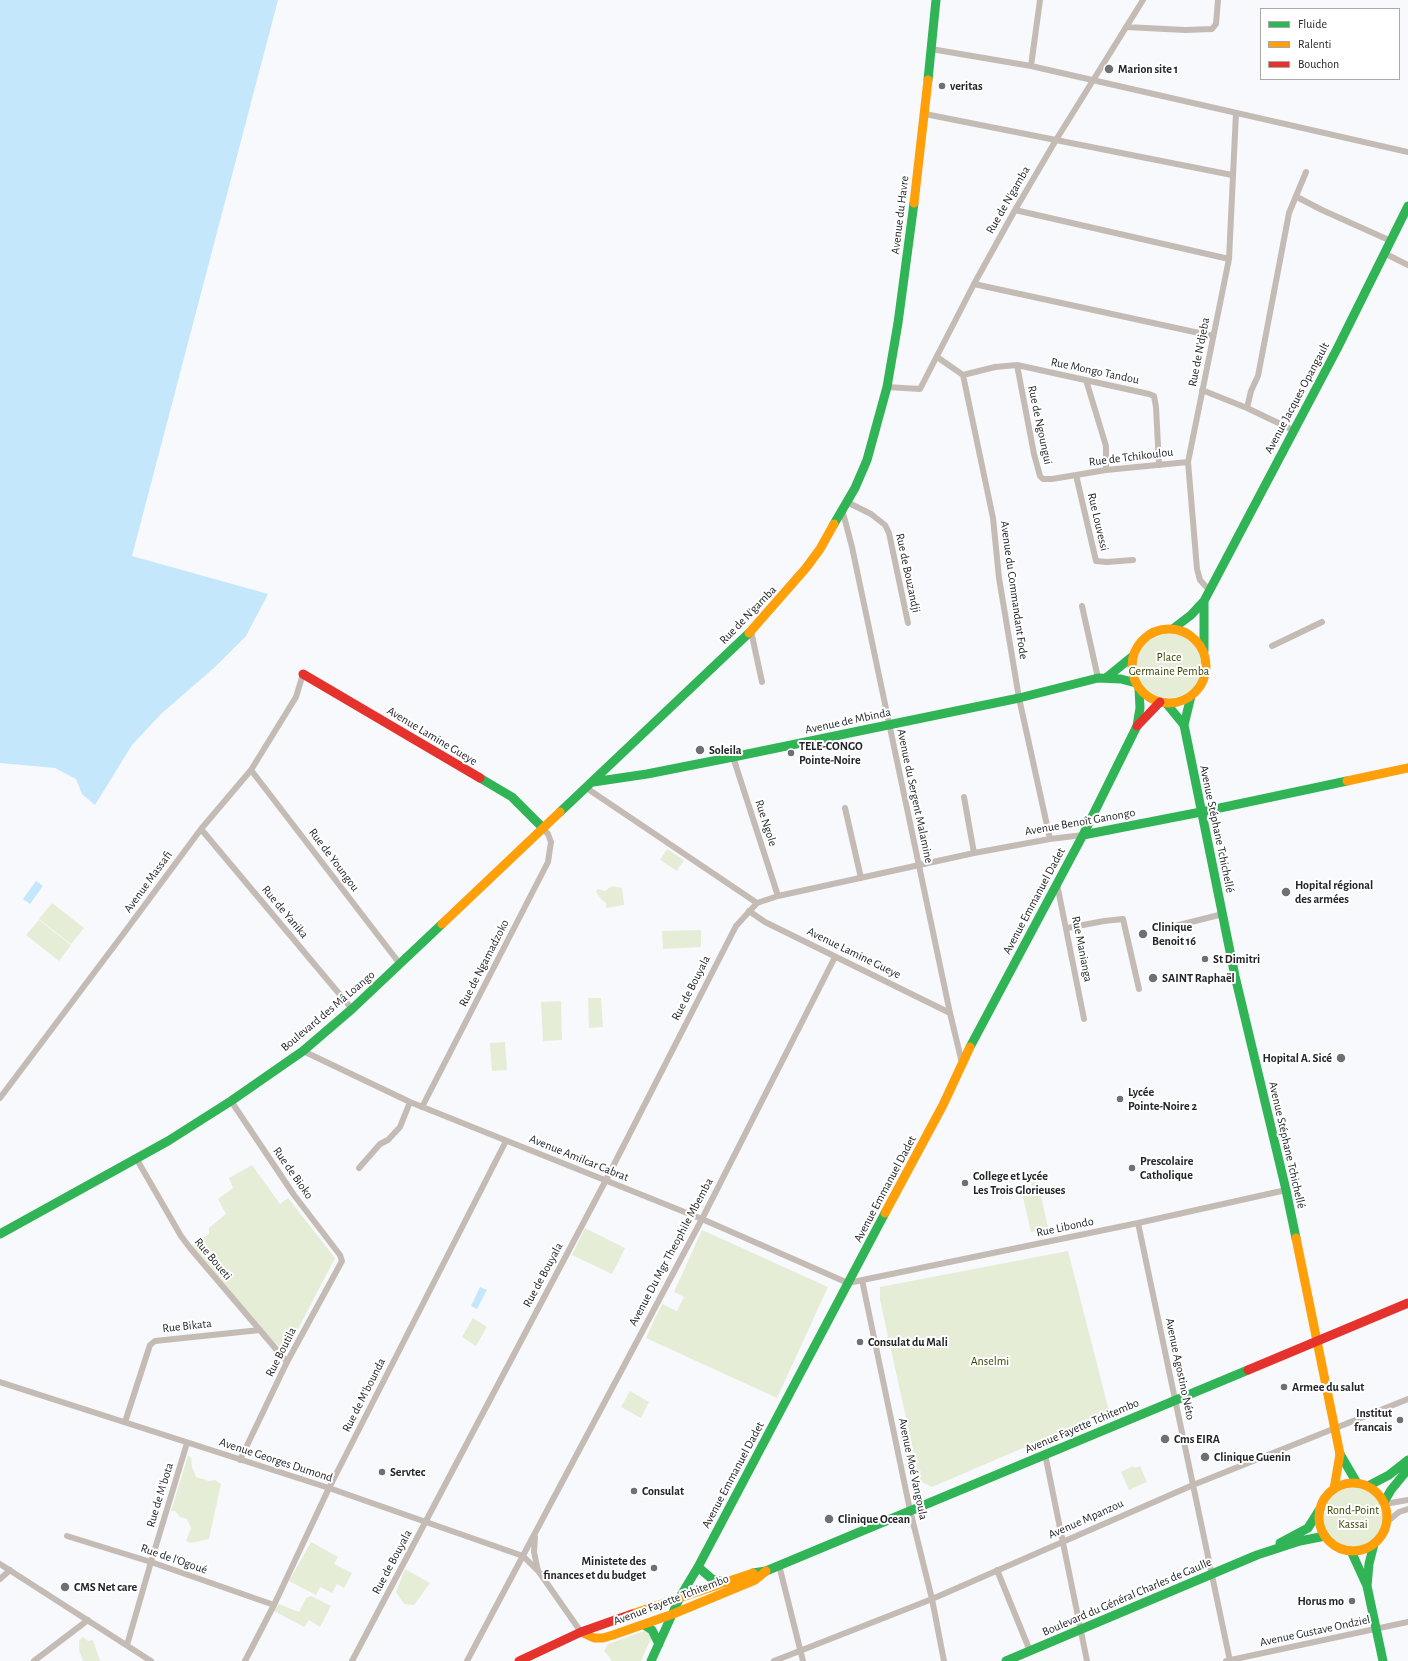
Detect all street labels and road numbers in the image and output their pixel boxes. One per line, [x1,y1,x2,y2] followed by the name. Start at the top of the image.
[983,164,1033,236] street label: Rue de N'gamba
[888,175,912,255] street label: Avenue du Havre
[1185,316,1213,388] street label: Rue de N'djeba
[1261,340,1333,456] street label: Avenue Jacques Opangault
[1050,355,1140,387] street label: Rue Mongo Tandou
[1025,384,1055,466] street label: Rue de Ngoungui
[1088,445,1174,469] street label: Rue de Tchikoulou
[1084,492,1112,552] street label: Rue Louvessi
[997,520,1031,660] street label: Avenue du Commandant Fode
[893,532,923,614] street label: Rue de Bouzandji
[717,583,779,647] street label: Rue de N'gamba
[384,703,480,769] street label: Avenue Lamine Gueye
[804,705,892,737] street label: Avenue de Mbinda
[894,728,936,864] street label: Avenue du Sergent Malamine
[1196,764,1238,894] street label: Avenue Stéphane Tchichellé
[752,798,780,848] street label: Rue Ngole
[1024,805,1136,839] street label: Avenue Benoît Ganongo
[306,826,362,894] street label: Rue de Youngou
[1000,845,1068,957] street label: Avenue Emmanuel Dadet
[121,848,175,916] street label: Avenue Massafi
[259,883,311,941] street label: Rue de Yanika
[1069,915,1095,983] street label: Rue Manianga
[456,917,512,1009] street label: Rue de Ngamadzoko
[805,924,903,982] street label: Avenue Lamine Gueye
[668,953,714,1023] street label: Rue de Bouyala
[278,967,378,1055] street label: Boulevard des Mâ Loango
[1265,1080,1309,1210] street label: Avenue Stéphane Tchichellé
[527,1131,631,1185] street label: Avenue Amilcar Cabrat
[851,1133,919,1245] street label: Avenue Emmanuel Dadet
[270,1144,316,1202] street label: Rue de Bioko
[626,1176,716,1328] street label: Avenue Du Mgr Theophile Mbemba
[1035,1214,1095,1240] street label: Rue Libondo
[191,1235,235,1283] street label: Rue Boueti
[520,1240,566,1310] street label: Rue de Bouyala
[162,1316,212,1336] street label: Rue Bikata
[1162,1317,1198,1421] street label: Avenue Agostino Néto
[262,1325,300,1379] street label: Rue Boutila
[339,1356,389,1434] street label: Rue de M'bounda
[1023,1395,1141,1457] street label: Avenue Fayette Tchitembo
[895,1417,931,1521] street label: Avenue Moé Vangoula
[699,1419,767,1531] street label: Avenue Emmanuel Dadet
[217,1435,335,1485] street label: Avenue Georges Dumond
[143,1461,177,1529] street label: Rue de M'bota
[1046,1496,1126,1542] street label: Avenue Mpanzou
[369,1527,415,1597] street label: Rue de Bouyala
[139,1541,209,1577] street label: Rue de l'Ogoué
[1040,1555,1214,1639] street label: Boulevard du Général Charles de Gaulle
[611,1571,731,1629] street label: Avenue Fayette Tchitembo
[1258,1612,1372,1650] street label: Avenue Gustave Ondziel

